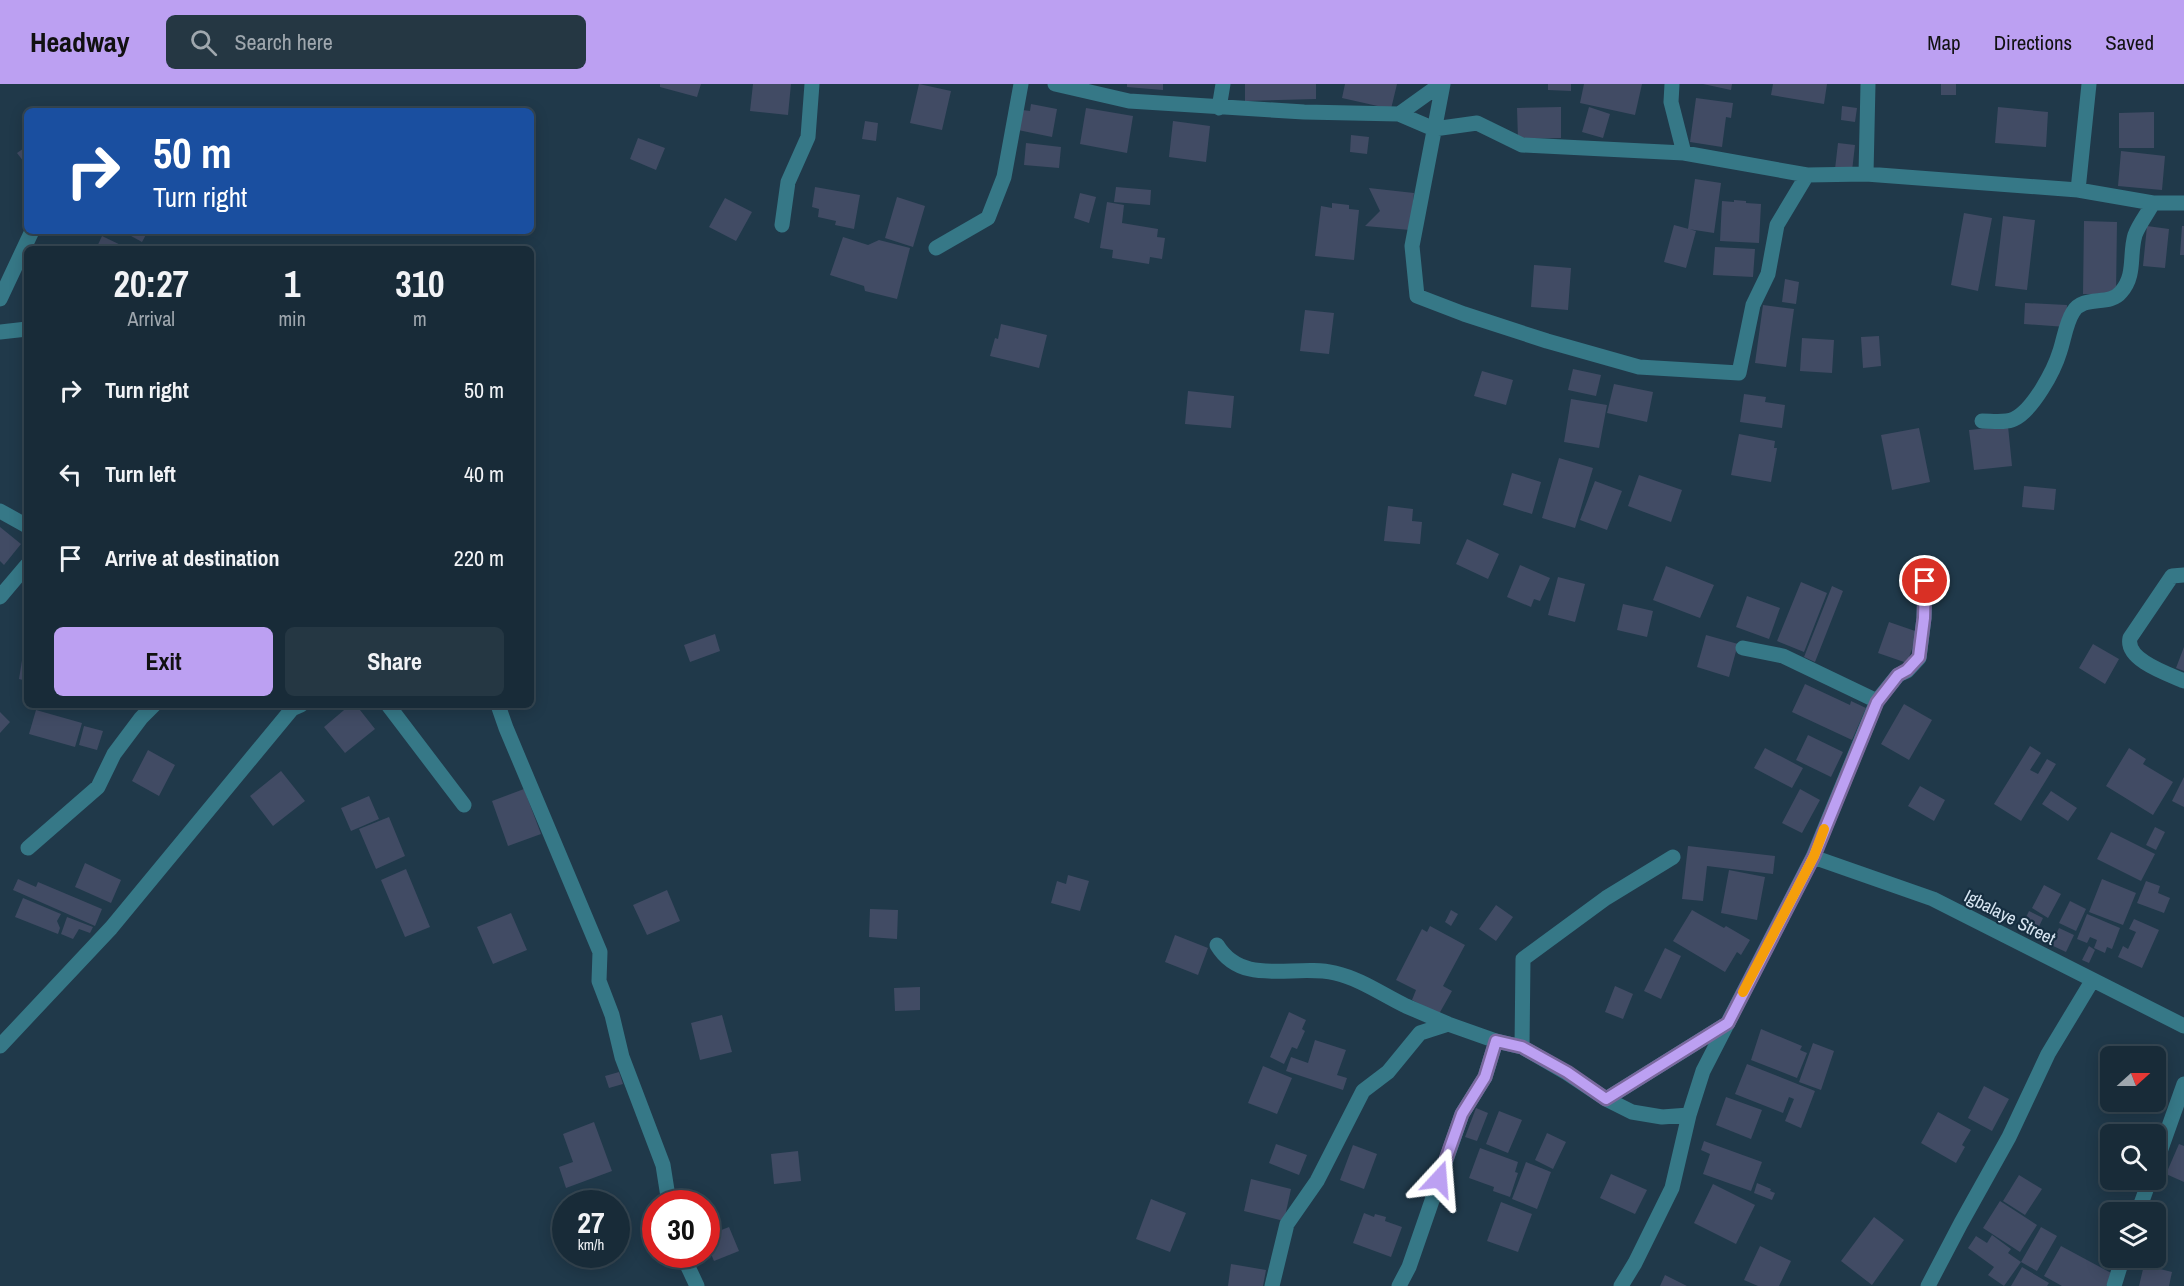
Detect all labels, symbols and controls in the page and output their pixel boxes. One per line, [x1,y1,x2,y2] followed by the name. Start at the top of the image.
[166,15,586,69] search box
[30,23,130,61] text: Headway
[187,26,220,59] icon: search
[235,27,333,57] text: Search here
[1927,28,1961,57] text: Map
[1994,28,2072,57] text: Directions
[2105,28,2154,57] text: Saved
[153,125,232,181] text: 50 m
[54,132,132,210] icon: right
[153,179,247,215] text: Turn right
[113,260,189,308] text: 20:27
[284,260,300,308] text: 1
[395,260,445,308] text: 310
[128,305,175,332] text: Arrival
[278,305,306,332] text: min
[413,305,427,332] text: m
[54,374,87,407] icon: right
[105,375,189,405] text: Turn right
[464,375,504,405] text: 50 m
[54,458,87,491] icon: left
[105,459,176,489] text: Turn left
[464,459,504,489] text: 40 m
[54,542,87,575] icon: arrive
[105,543,279,573] text: Arrive at destination
[454,543,504,573] text: 220 m
[1899,555,1950,606] pin
[1908,564,1941,597] icon: arrive
[54,627,273,696] button: Exit
[285,627,504,696] button: Share
[1960,883,2060,951] street label: Igbalaye Street
[2100,1046,2166,1112] north arrow
[2100,1046,2166,1268] map controls
[2100,1124,2166,1190] button: search
[1407,1147,1471,1211] position arrow
[642,1190,720,1268] speed limit sign: 30
[577,1202,605,1242] text: 27
[2100,1202,2166,1268] button: layers
[578,1234,604,1255] text: km/h

